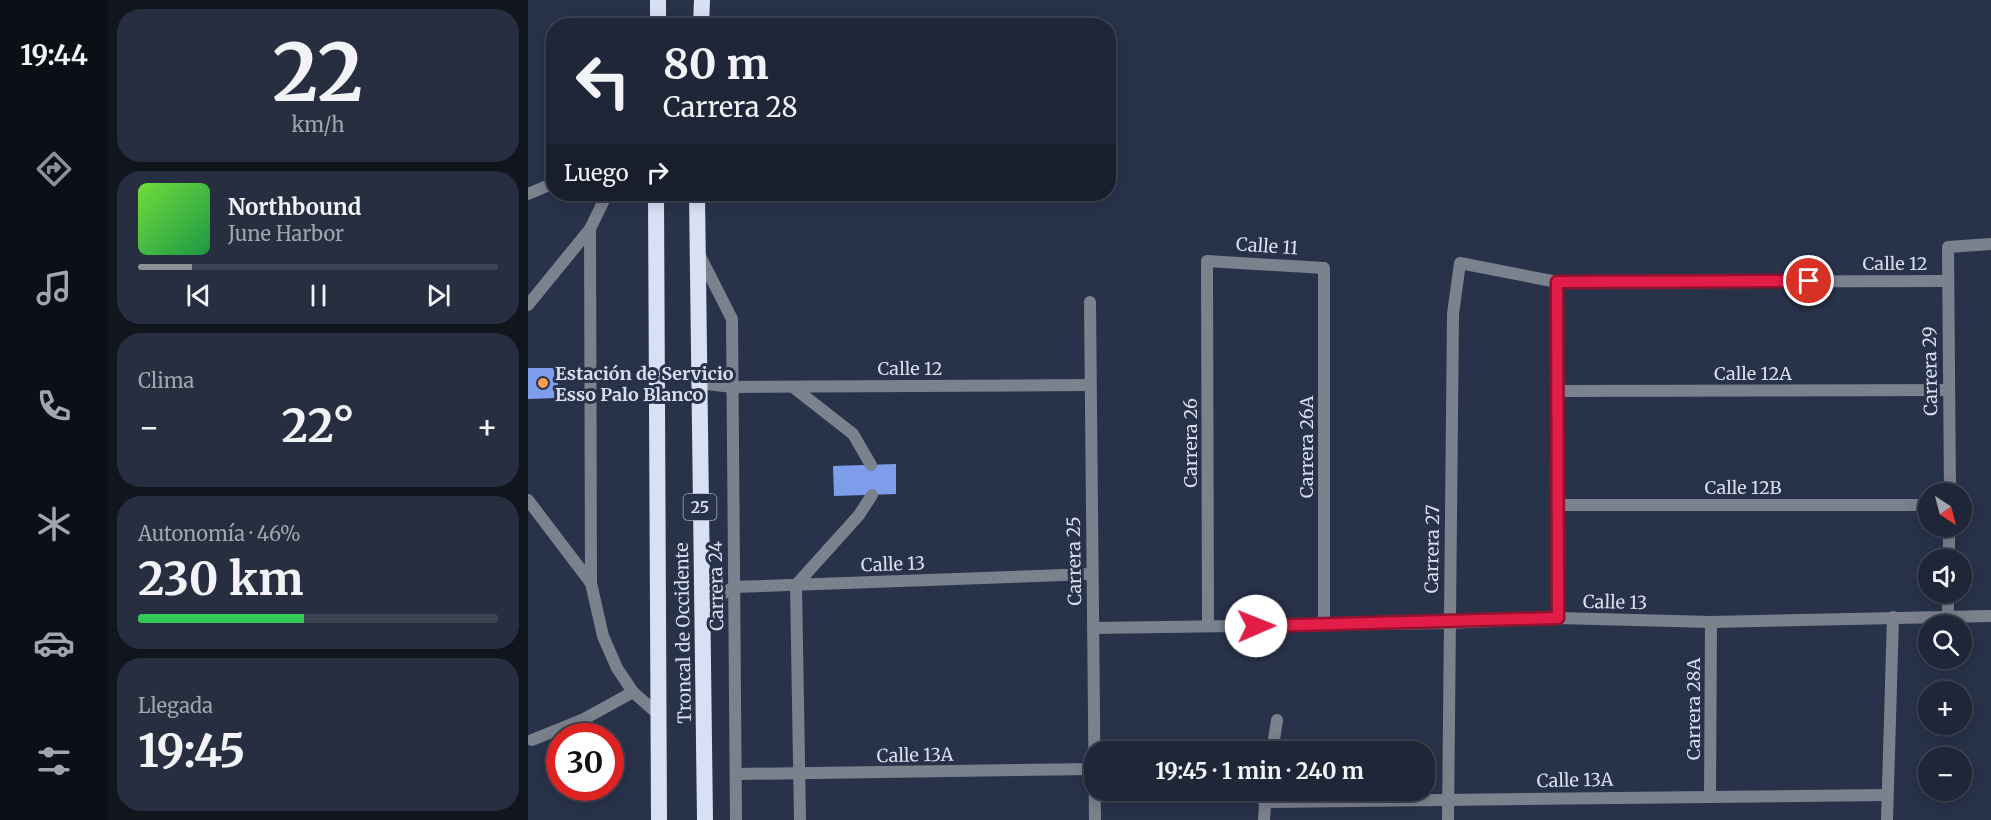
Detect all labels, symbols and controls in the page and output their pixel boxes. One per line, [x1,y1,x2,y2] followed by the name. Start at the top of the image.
[273,24,363,122] text: 22
[20,38,88,72] text: 19:44
[663,38,769,90] text: 80 m
[564,42,642,120] icon: left
[663,90,798,124] text: Carrera 28
[292,112,344,137] text: km/h
[33,148,75,190] icon: directions
[641,156,674,189] icon: right
[564,159,629,187] text: Luego
[228,193,361,221] text: Northbound
[228,221,344,246] text: June Harbor
[1235,232,1299,260] street label: Calle 11
[1862,252,1928,275] street label: Calle 12
[1783,255,1834,306] pin
[1792,264,1825,297] icon: arrive
[33,267,75,309] icon: music
[182,279,215,312] icon: previous
[302,279,335,312] icon: pause
[422,279,455,312] icon: next
[1918,326,1942,416] street label: Carrera 29
[877,357,943,380] street label: Calle 12
[555,362,734,406] place label: Estación de Servicio Esso Palo Blanco
[1714,362,1792,385] street label: Calle 12A
[138,368,194,393] text: Clima
[536,376,550,390] marker: Estación de Servicio Esso Palo Blanco
[33,385,75,427] icon: phone
[1295,396,1318,498] street label: Carrera 26A
[282,398,354,454] text: 22°
[1179,398,1202,488] street label: Carrera 26
[138,407,160,448] text: −
[476,407,498,448] text: +
[1705,476,1781,499] street label: Calle 12B
[1918,483,1972,537] north arrow
[1918,483,1972,801] map controls
[684,494,716,520] road number: 25
[33,503,75,545] icon: climate
[1420,504,1444,594] street label: Carrera 27
[1062,516,1086,606] street label: Carrera 25
[138,521,301,546] text: Autonomía · 46%
[704,541,728,631] street label: Carrera 24
[670,542,696,724] street label: Troncal de Occidente
[1918,549,1972,603] button: sound
[138,551,304,607] text: 230 km
[860,551,926,577] street label: Calle 13
[1583,590,1647,614] street label: Calle 13
[1224,594,1288,658] position arrow
[1918,615,1972,669] button: search
[33,622,75,664] icon: car
[1682,657,1705,760] street label: Carrera 28A
[1918,681,1972,735] button: +
[138,693,213,718] text: Llegada
[138,723,245,779] text: 19:45
[546,723,624,801] speed limit sign: 30
[33,740,75,782] icon: filters
[876,743,954,767] street label: Calle 13A
[1918,747,1972,801] button: −
[1155,757,1364,785] text: 19:45 · 1 min · 240 m
[1536,768,1614,792] street label: Calle 13A

